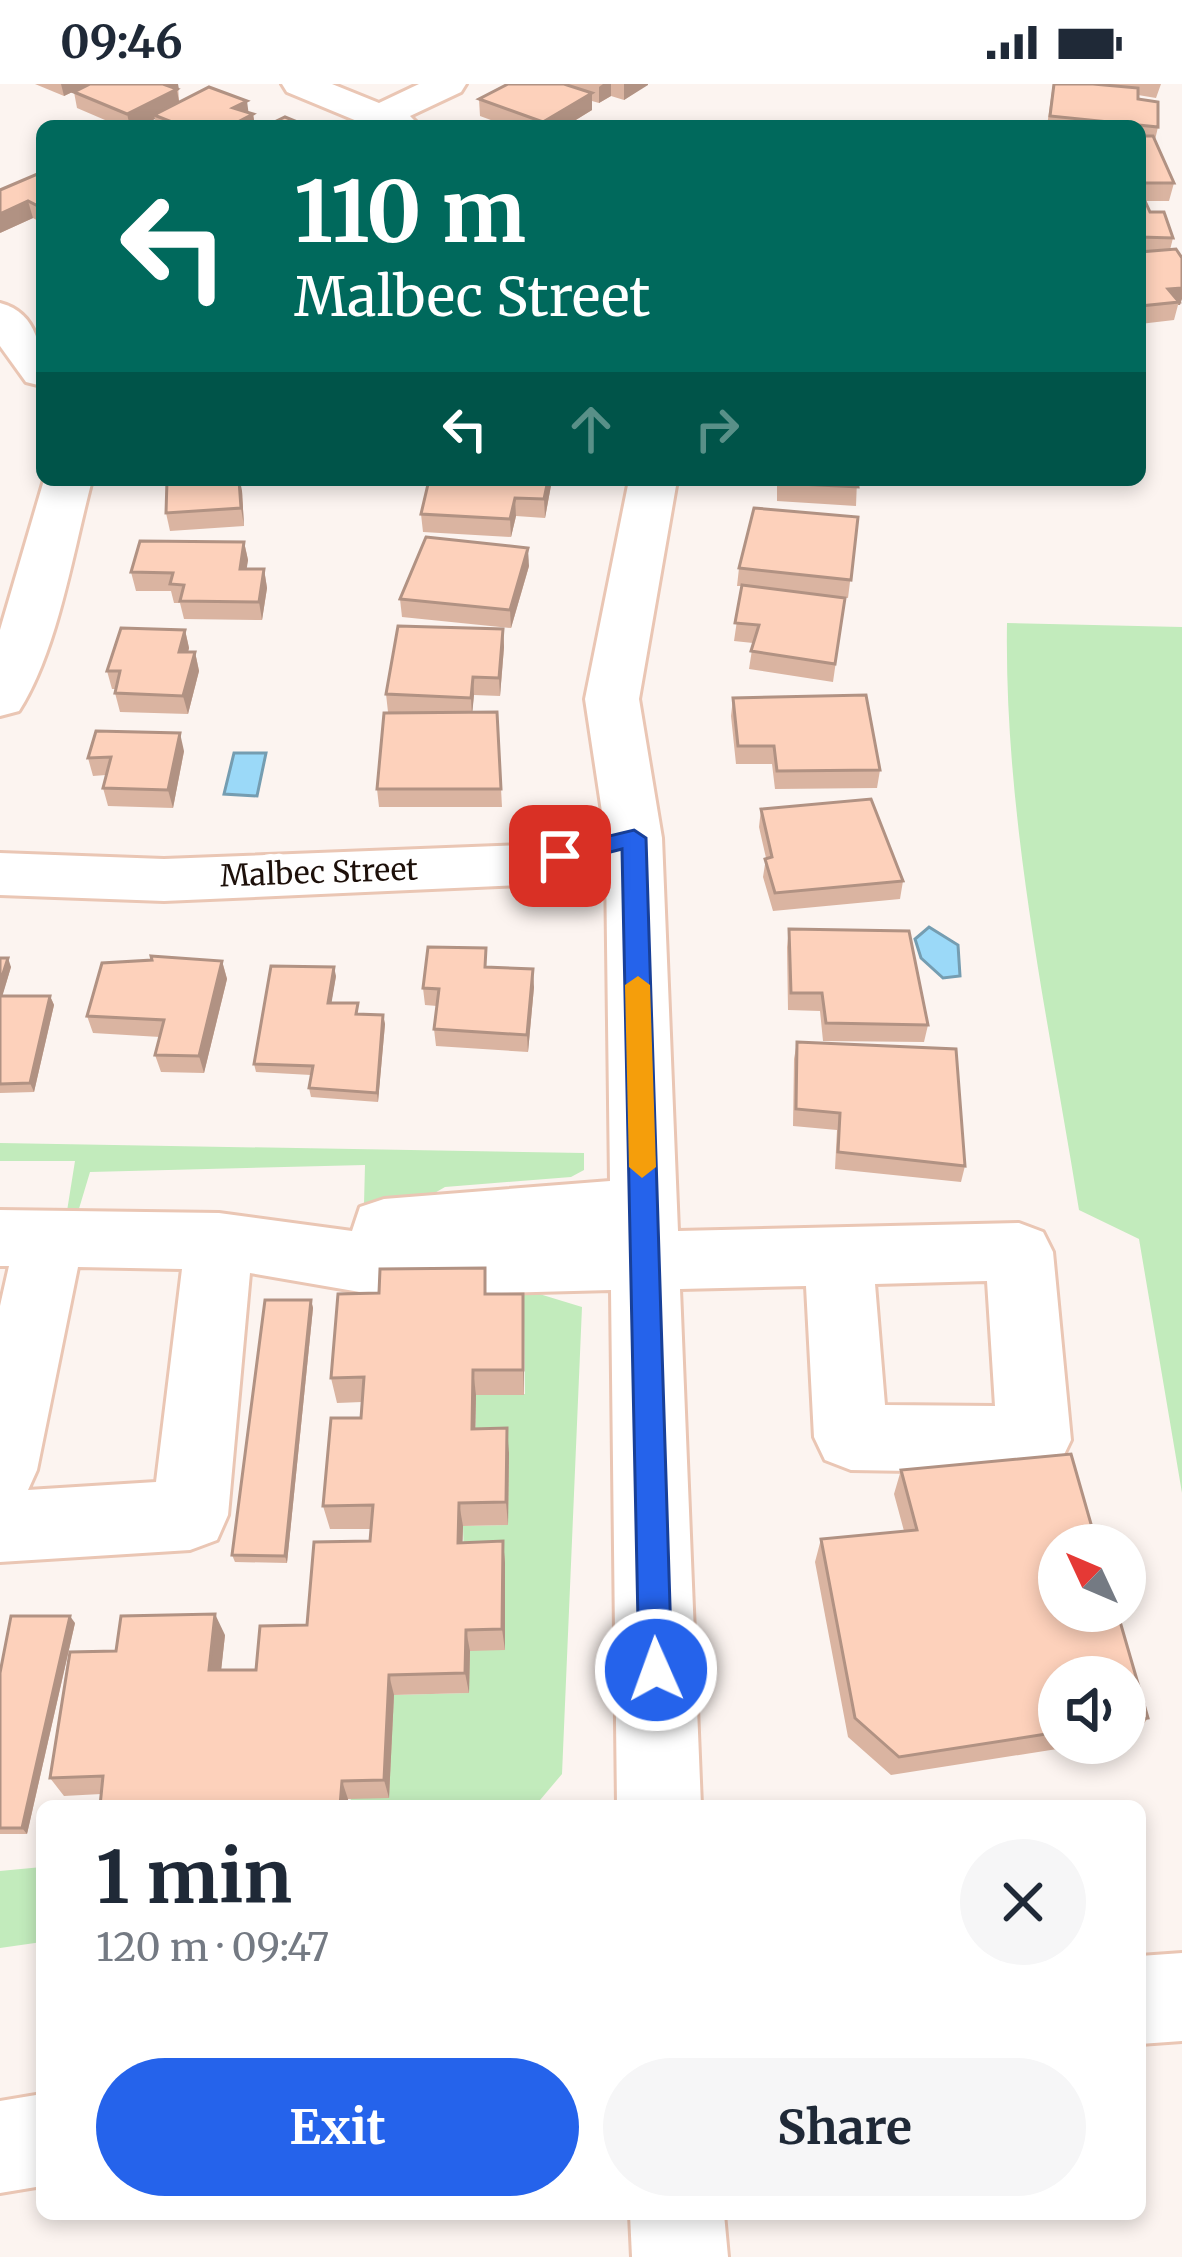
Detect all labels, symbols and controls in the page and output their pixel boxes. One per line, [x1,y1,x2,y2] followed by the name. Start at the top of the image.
[60,14,183,70] text: 09:46
[294,159,526,265] text: 110 m
[96,168,252,324] icon: left
[294,263,650,331] text: Malbec Street
[432,396,498,462] icon: left
[558,396,624,462] icon: ahead
[684,396,750,462] icon: right
[509,805,611,907] pin
[527,823,593,889] icon: arrive
[219,850,419,894] street label: Malbec Street
[1038,1524,1146,1632] north arrow
[1038,1524,1146,1764] map controls
[593,1607,719,1733] position arrow
[1038,1656,1146,1764] button: sound
[96,1832,292,1923] text: 1 min
[960,1839,1086,1965] button: close
[96,1923,329,1972] text: 120 m · 09:47
[96,2058,579,2196] button: Exit
[603,2058,1086,2196] button: Share

